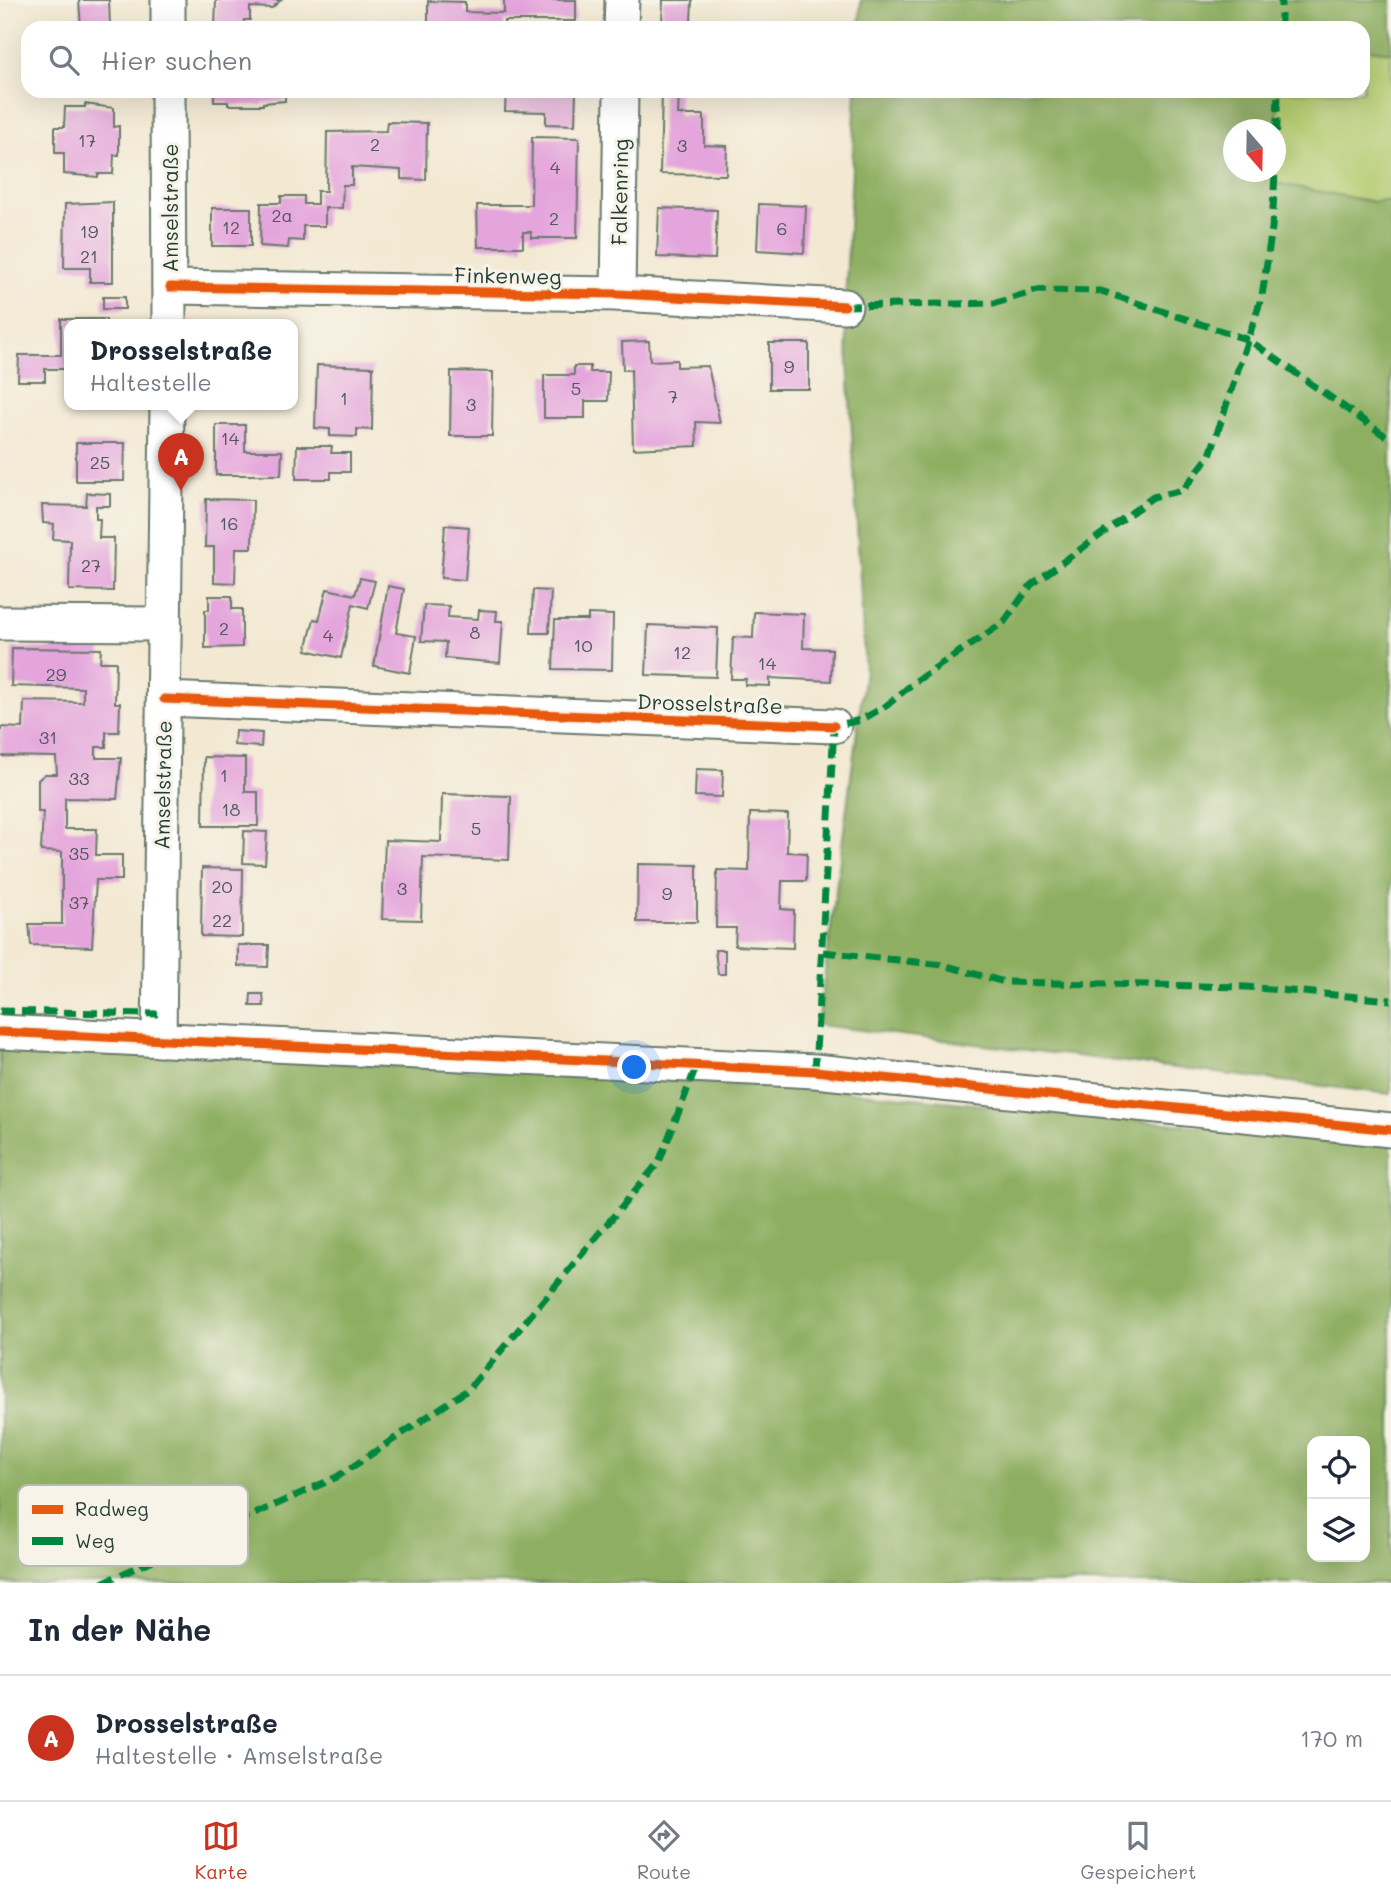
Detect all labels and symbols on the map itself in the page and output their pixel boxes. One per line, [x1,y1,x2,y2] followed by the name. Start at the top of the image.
[1223,119,1286,182] north arrow
[78,128,96,152] house number: 17
[370,132,380,156] house number: 2
[677,133,687,157] house number: 3
[605,138,633,246] street label: Falkenring
[156,143,183,273] street label: Amselstraße
[550,155,561,179] house number: 4
[271,203,293,227] house number: 2a
[549,206,559,230] house number: 2
[222,215,240,239] house number: 12
[777,216,787,240] house number: 6
[80,219,99,243] house number: 19
[80,244,98,268] house number: 21
[454,261,562,289] street label: Finkenweg
[784,354,795,378] house number: 9
[571,376,581,400] house number: 5
[668,384,678,408] house number: 7
[340,386,348,410] house number: 1
[466,392,476,416] house number: 3
[221,426,240,450] house number: 14
[158,433,204,491] pin: A
[90,450,110,474] house number: 25
[220,511,238,535] house number: 16
[81,553,101,577] house number: 27
[219,616,229,640] house number: 2
[470,620,481,644] house number: 8
[323,623,334,647] house number: 4
[573,633,593,657] house number: 10
[673,640,691,664] house number: 12
[758,651,777,675] house number: 14
[46,662,67,686] house number: 29
[637,687,783,719] street label: Drosselstraße
[147,720,177,850] street label: Amselstraße
[39,725,57,749] house number: 31
[220,763,228,787] house number: 1
[68,766,90,790] house number: 33
[222,797,241,821] house number: 18
[471,816,481,840] house number: 5
[68,841,90,865] house number: 35
[211,874,233,898] house number: 20
[397,876,407,900] house number: 3
[662,881,673,905] house number: 9
[69,890,89,914] house number: 37
[212,908,232,932] house number: 22
[617,1050,651,1084] your location
[18,1485,248,1566] legend
[75,1496,149,1521] text: Radweg
[75,1528,114,1553] text: Weg

